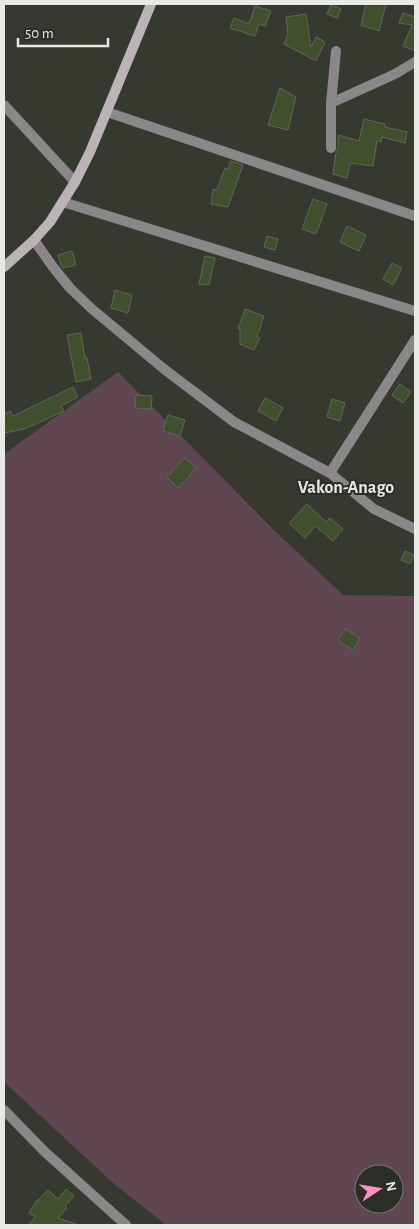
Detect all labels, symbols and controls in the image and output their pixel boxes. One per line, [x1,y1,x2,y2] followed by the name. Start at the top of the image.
[18,15,108,47] scale bar
[25,26,54,41] text: 50 m
[298,479,394,497] district label: Vakon-Anago
[354,1164,404,1214] north arrow
[383,1180,399,1193] text: N

